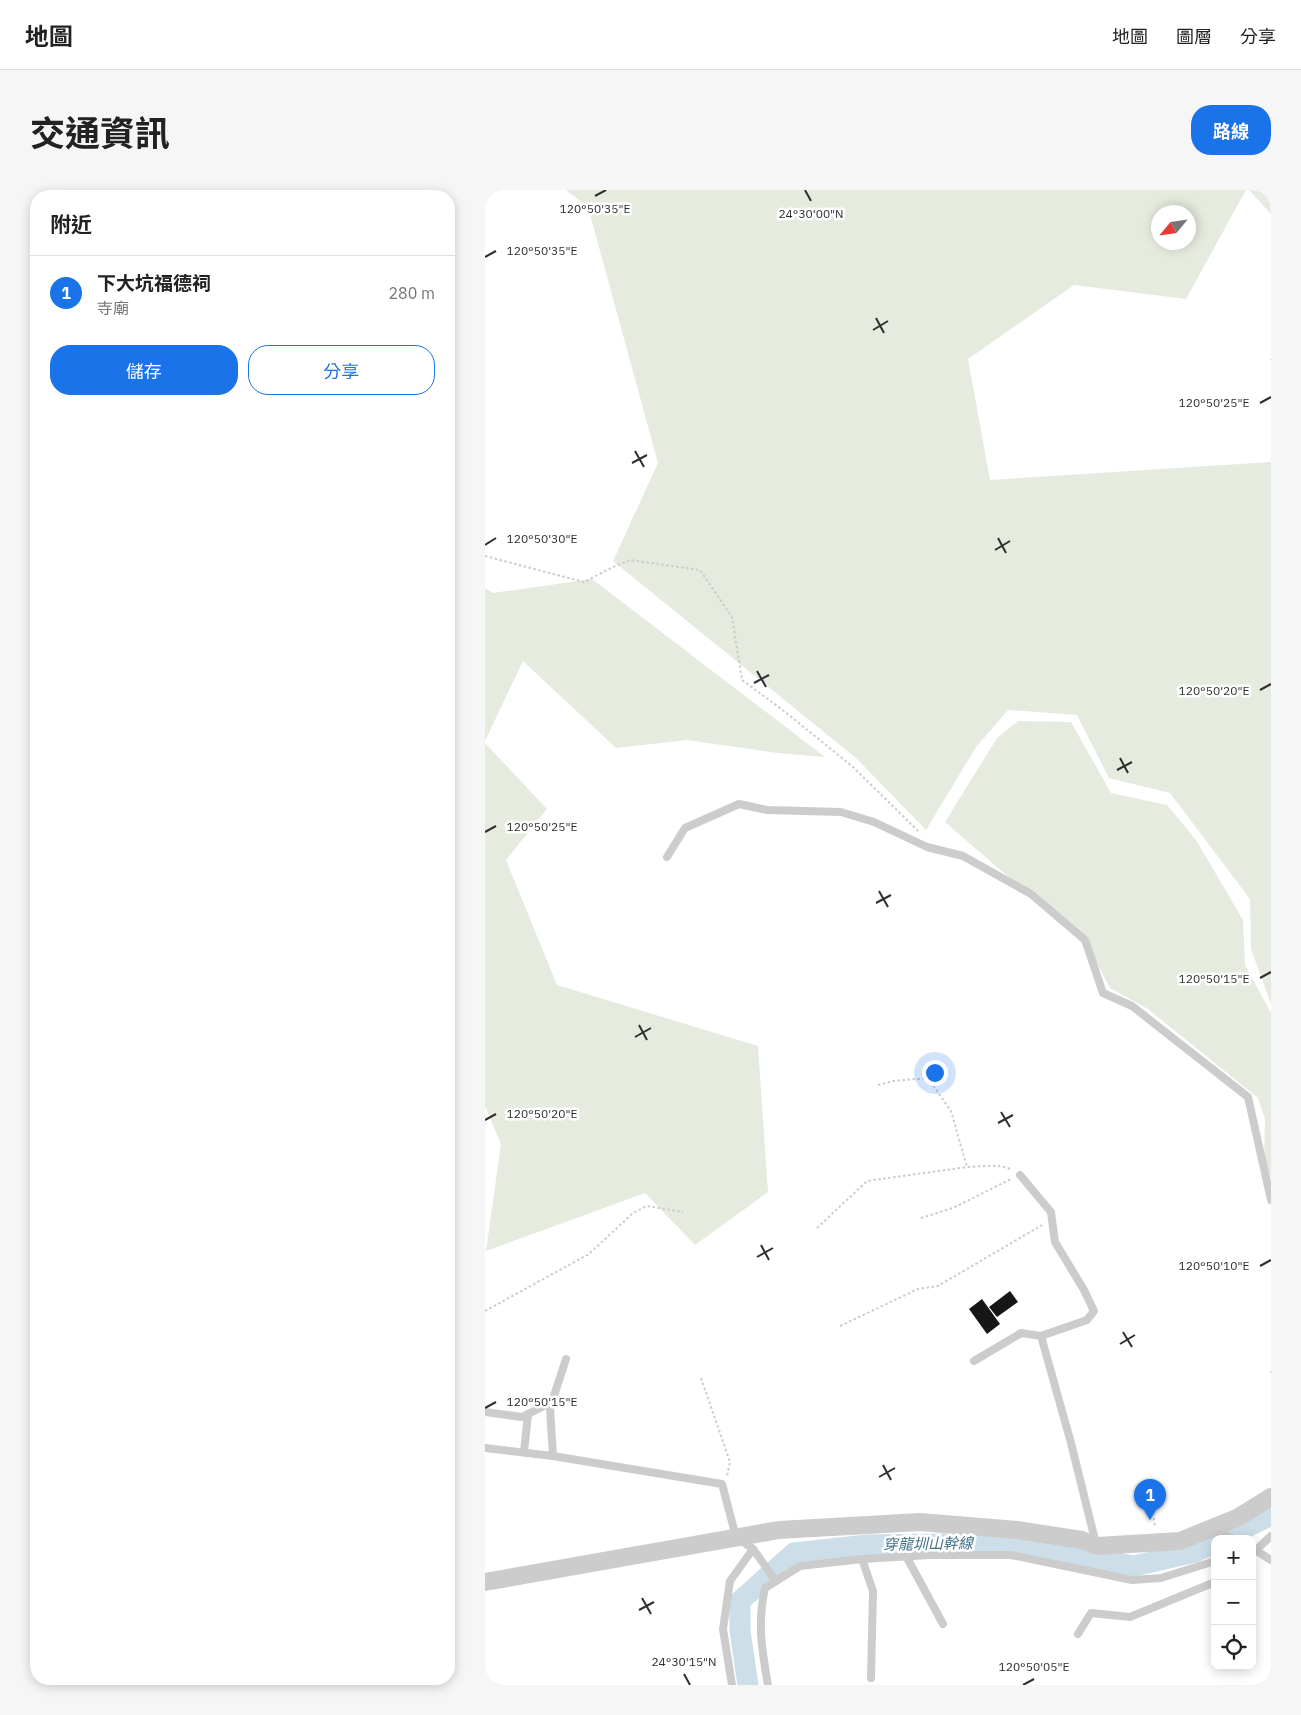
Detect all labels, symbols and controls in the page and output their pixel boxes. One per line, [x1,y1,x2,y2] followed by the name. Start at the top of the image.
[25,20,73,52] text: 地圖
[1112,25,1148,48] text: 地圖
[1176,25,1212,48] text: 圖層
[1240,25,1276,48] text: 分享
[1191,105,1271,155] button: 路線
[30,110,170,156] text: 交通資訊
[560,201,630,216] text: 120°50'35"E
[1151,205,1196,250] north arrow
[778,206,844,221] text: 24°30'00"N
[50,210,92,238] text: 附近
[507,243,577,258] text: 120°50'35"E
[97,271,211,295] text: 下大坑福德祠
[61,283,71,303] text: 1
[388,283,435,303] text: 280 m
[97,298,129,318] text: 寺廟
[50,345,238,395] button: 儲存
[248,345,435,395] button: 分享
[1179,395,1249,410] text: 120°50'25"E
[507,531,577,546] text: 120°50'30"E
[1179,683,1249,698] text: 120°50'20"E
[507,819,577,834] text: 120°50'25"E
[1179,971,1249,986] text: 120°50'15"E
[922,1060,948,1086] your location
[507,1106,577,1121] text: 120°50'20"E
[1179,1258,1249,1273] text: 120°50'10"E
[507,1394,577,1409] text: 120°50'15"E
[1134,1479,1166,1520] pin: 1
[883,1533,975,1554] water label: 穿龍圳山幹線
[1211,1535,1256,1670] map controls
[1211,1535,1256,1580] button: +
[1211,1580,1256,1625] button: −
[1211,1625,1256,1670] button: locate
[651,1654,717,1669] text: 24°30'15"N
[999,1659,1069,1674] text: 120°50'05"E

